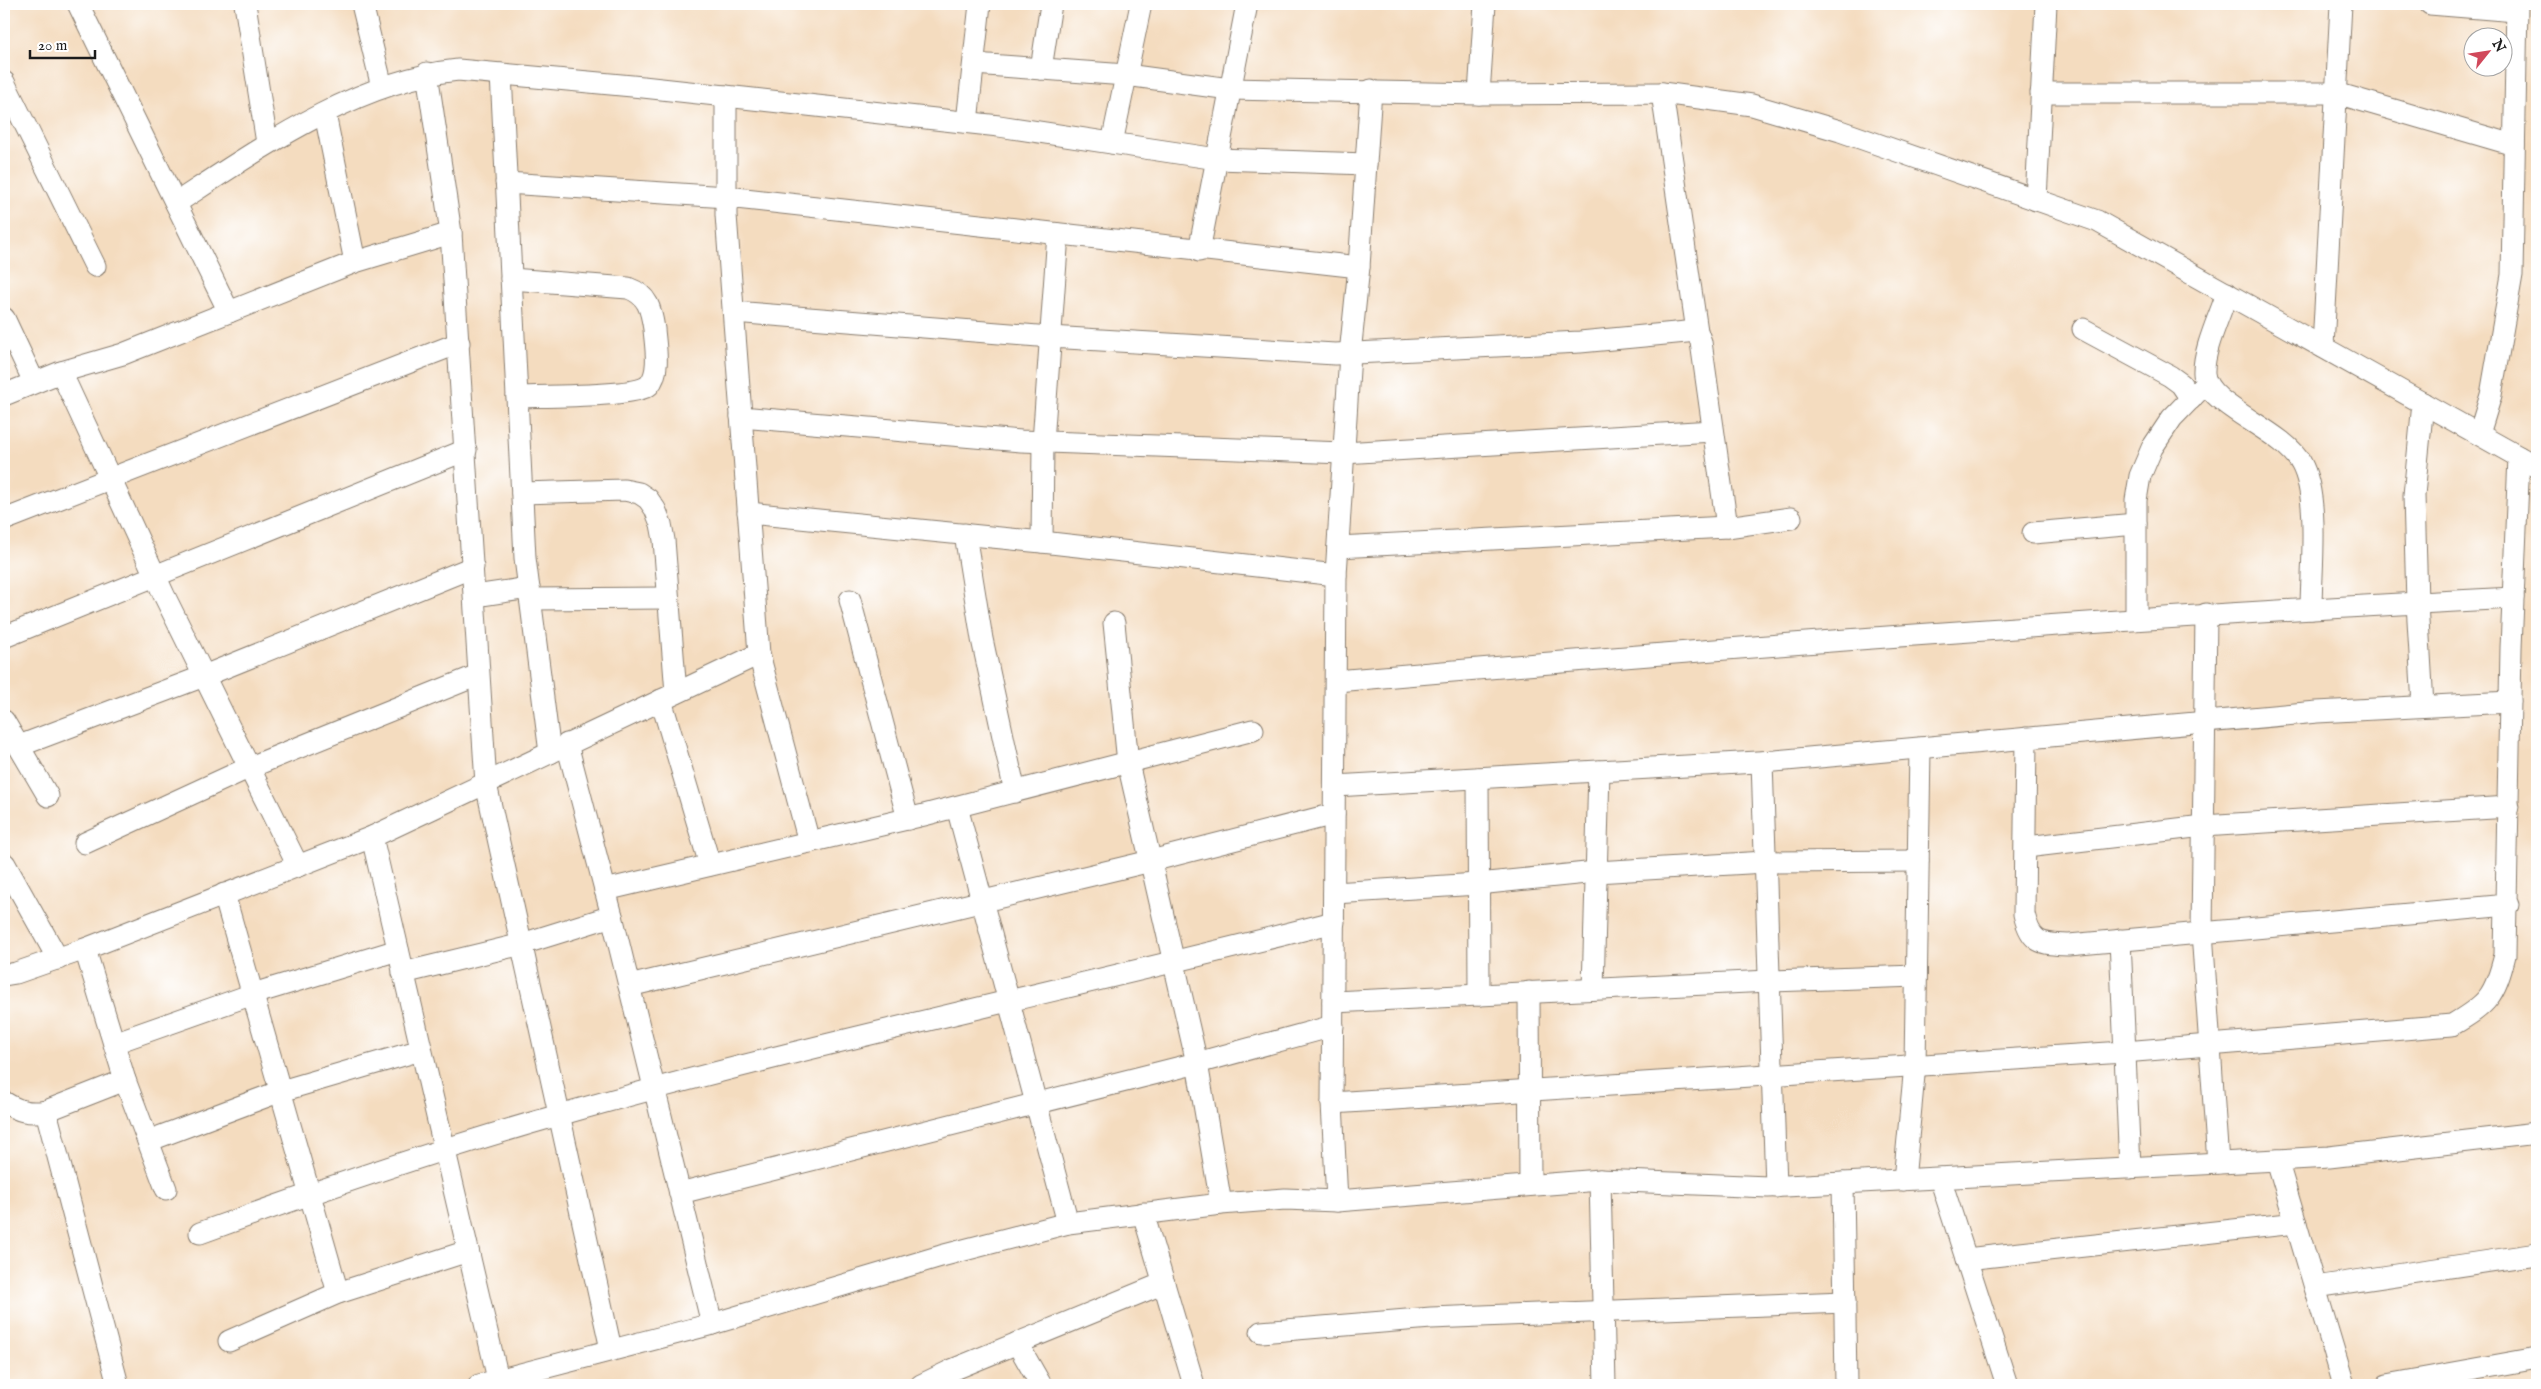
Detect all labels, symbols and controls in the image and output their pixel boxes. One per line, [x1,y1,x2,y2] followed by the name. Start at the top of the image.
[30,28,95,60] scale bar
[2464,28,2514,78] north arrow
[2487,35,2509,56] text: N
[38,36,68,55] text: 20 m

